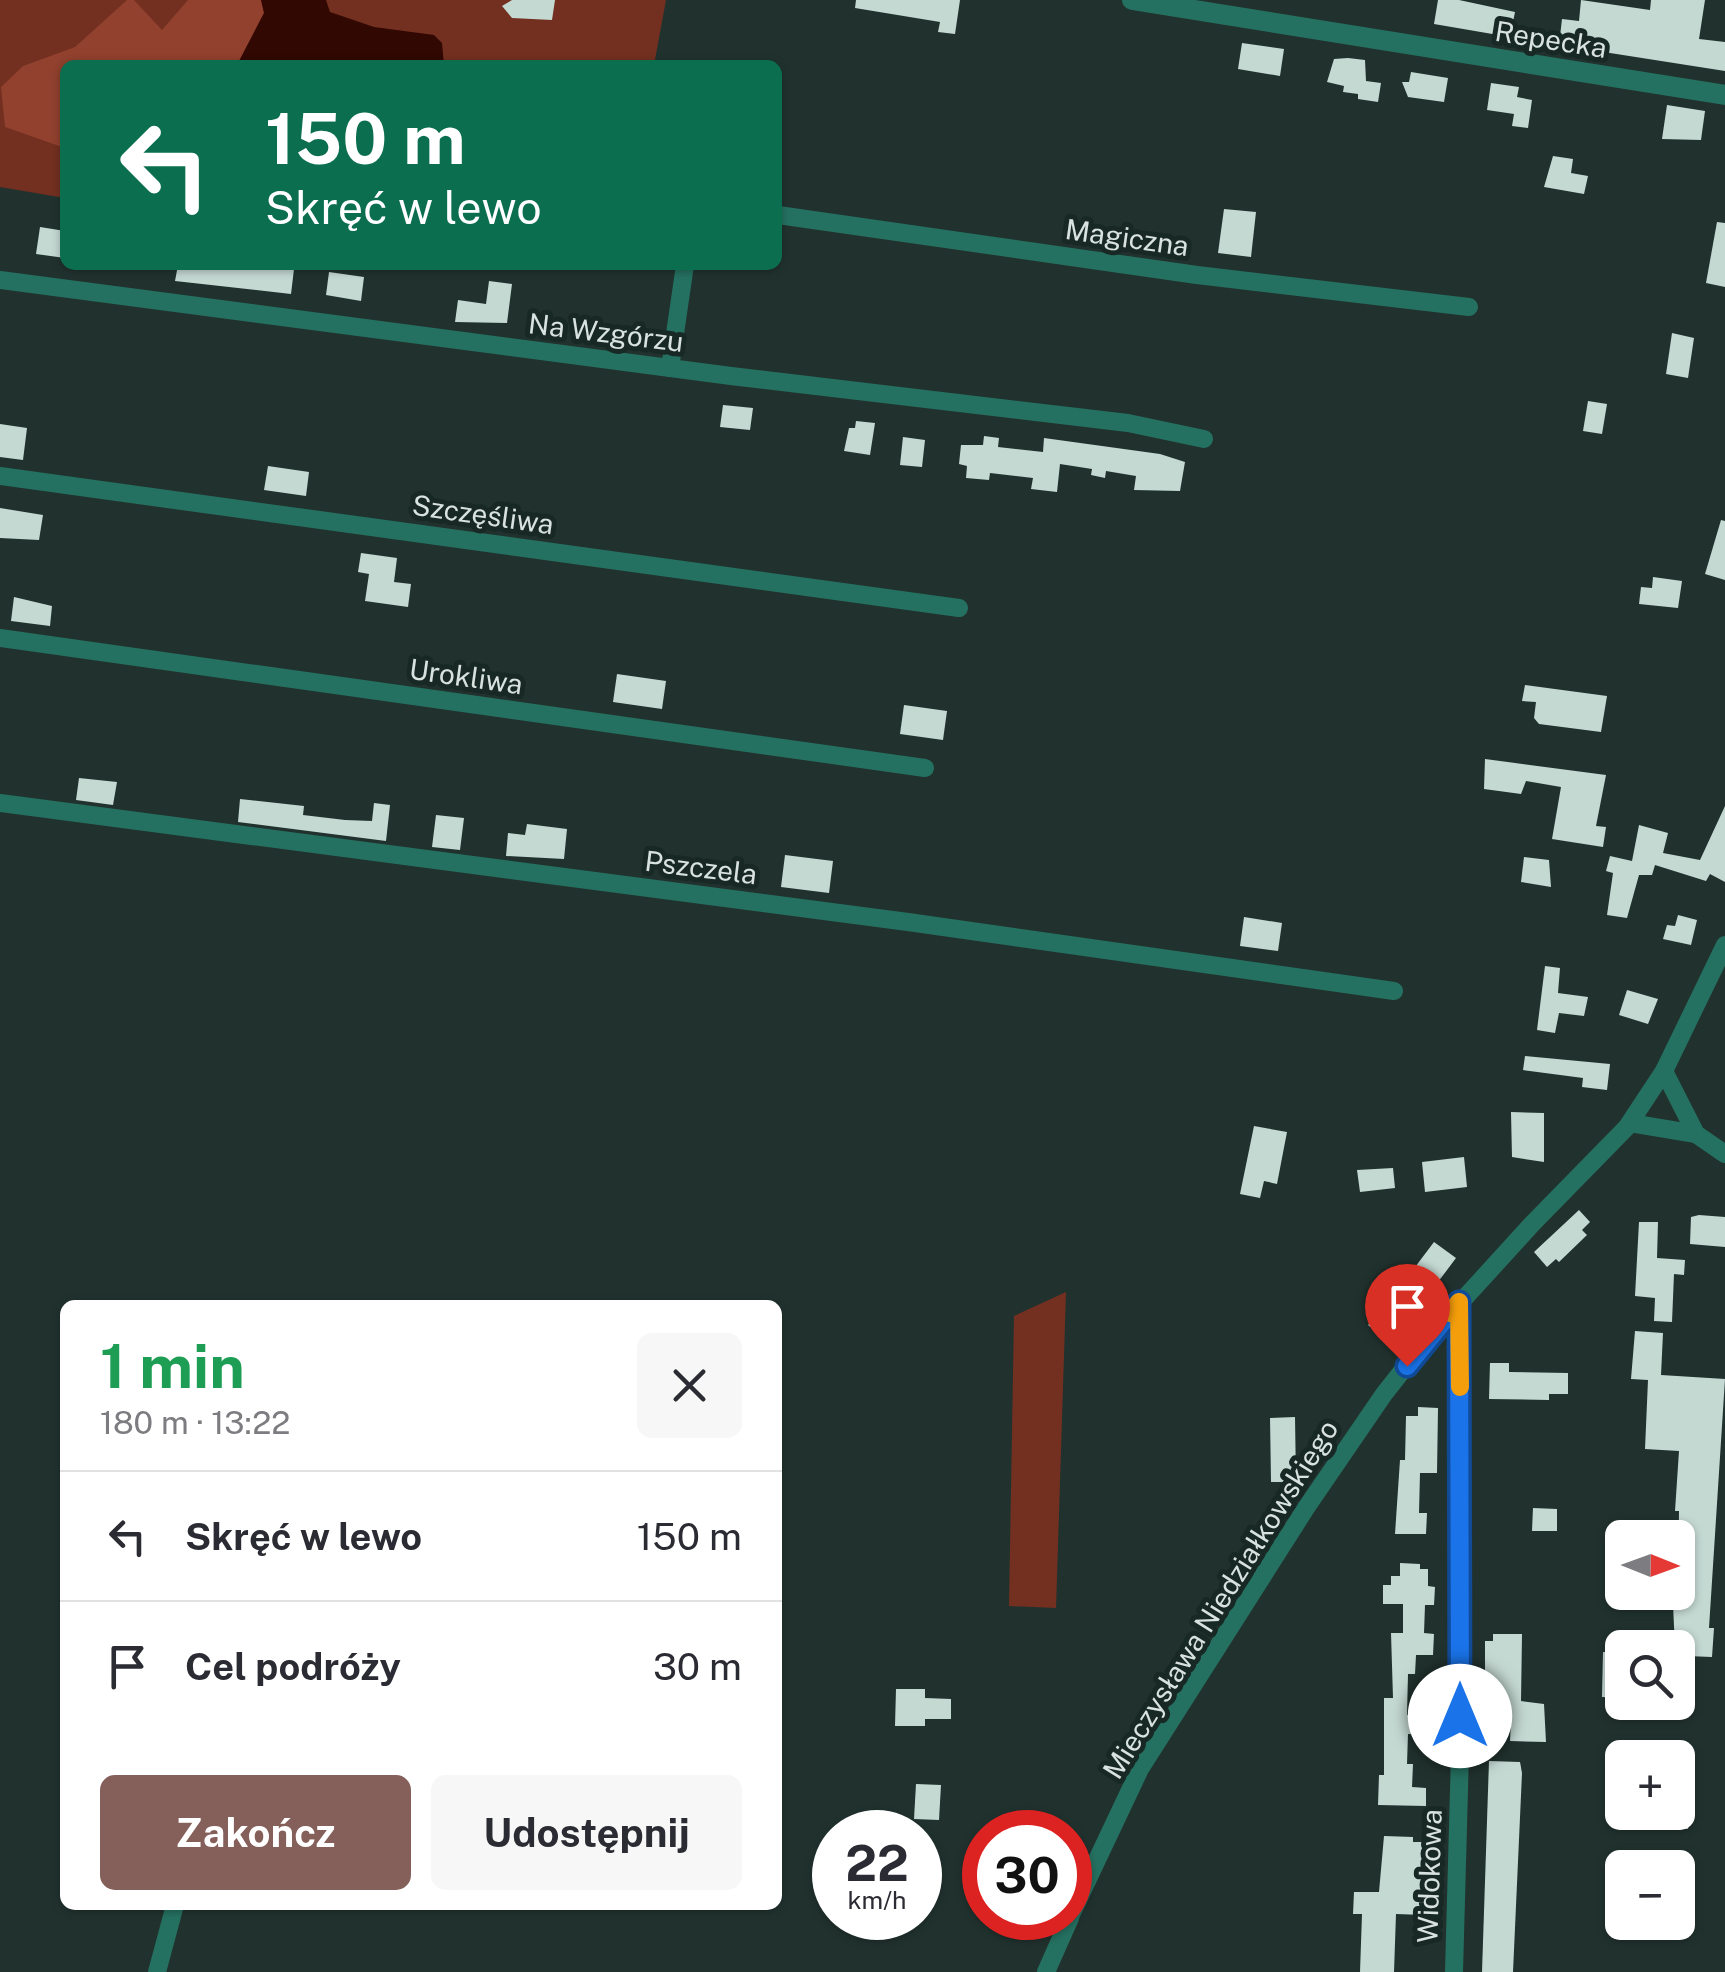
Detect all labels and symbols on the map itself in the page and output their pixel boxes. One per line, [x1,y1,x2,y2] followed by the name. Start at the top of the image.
[1493,14,1609,64] street label: Repecka
[1063,212,1191,262] street label: Magiczna
[527,306,685,358] street label: Na Wzgórzu
[410,488,556,540] street label: Szczęśliwa
[407,652,525,700] street label: Urokliwa
[643,844,759,890] street label: Pszczela
[1365,1264,1450,1367] pin
[1096,1414,1344,1784] street label: Mieczysława Niedziałkowskiego
[1605,1520,1695,1610] north arrow
[1408,1664,1512,1768] position arrow
[1410,1809,1448,1943] street label: Widokowa
[962,1810,1092,1940] speed limit sign: 30

